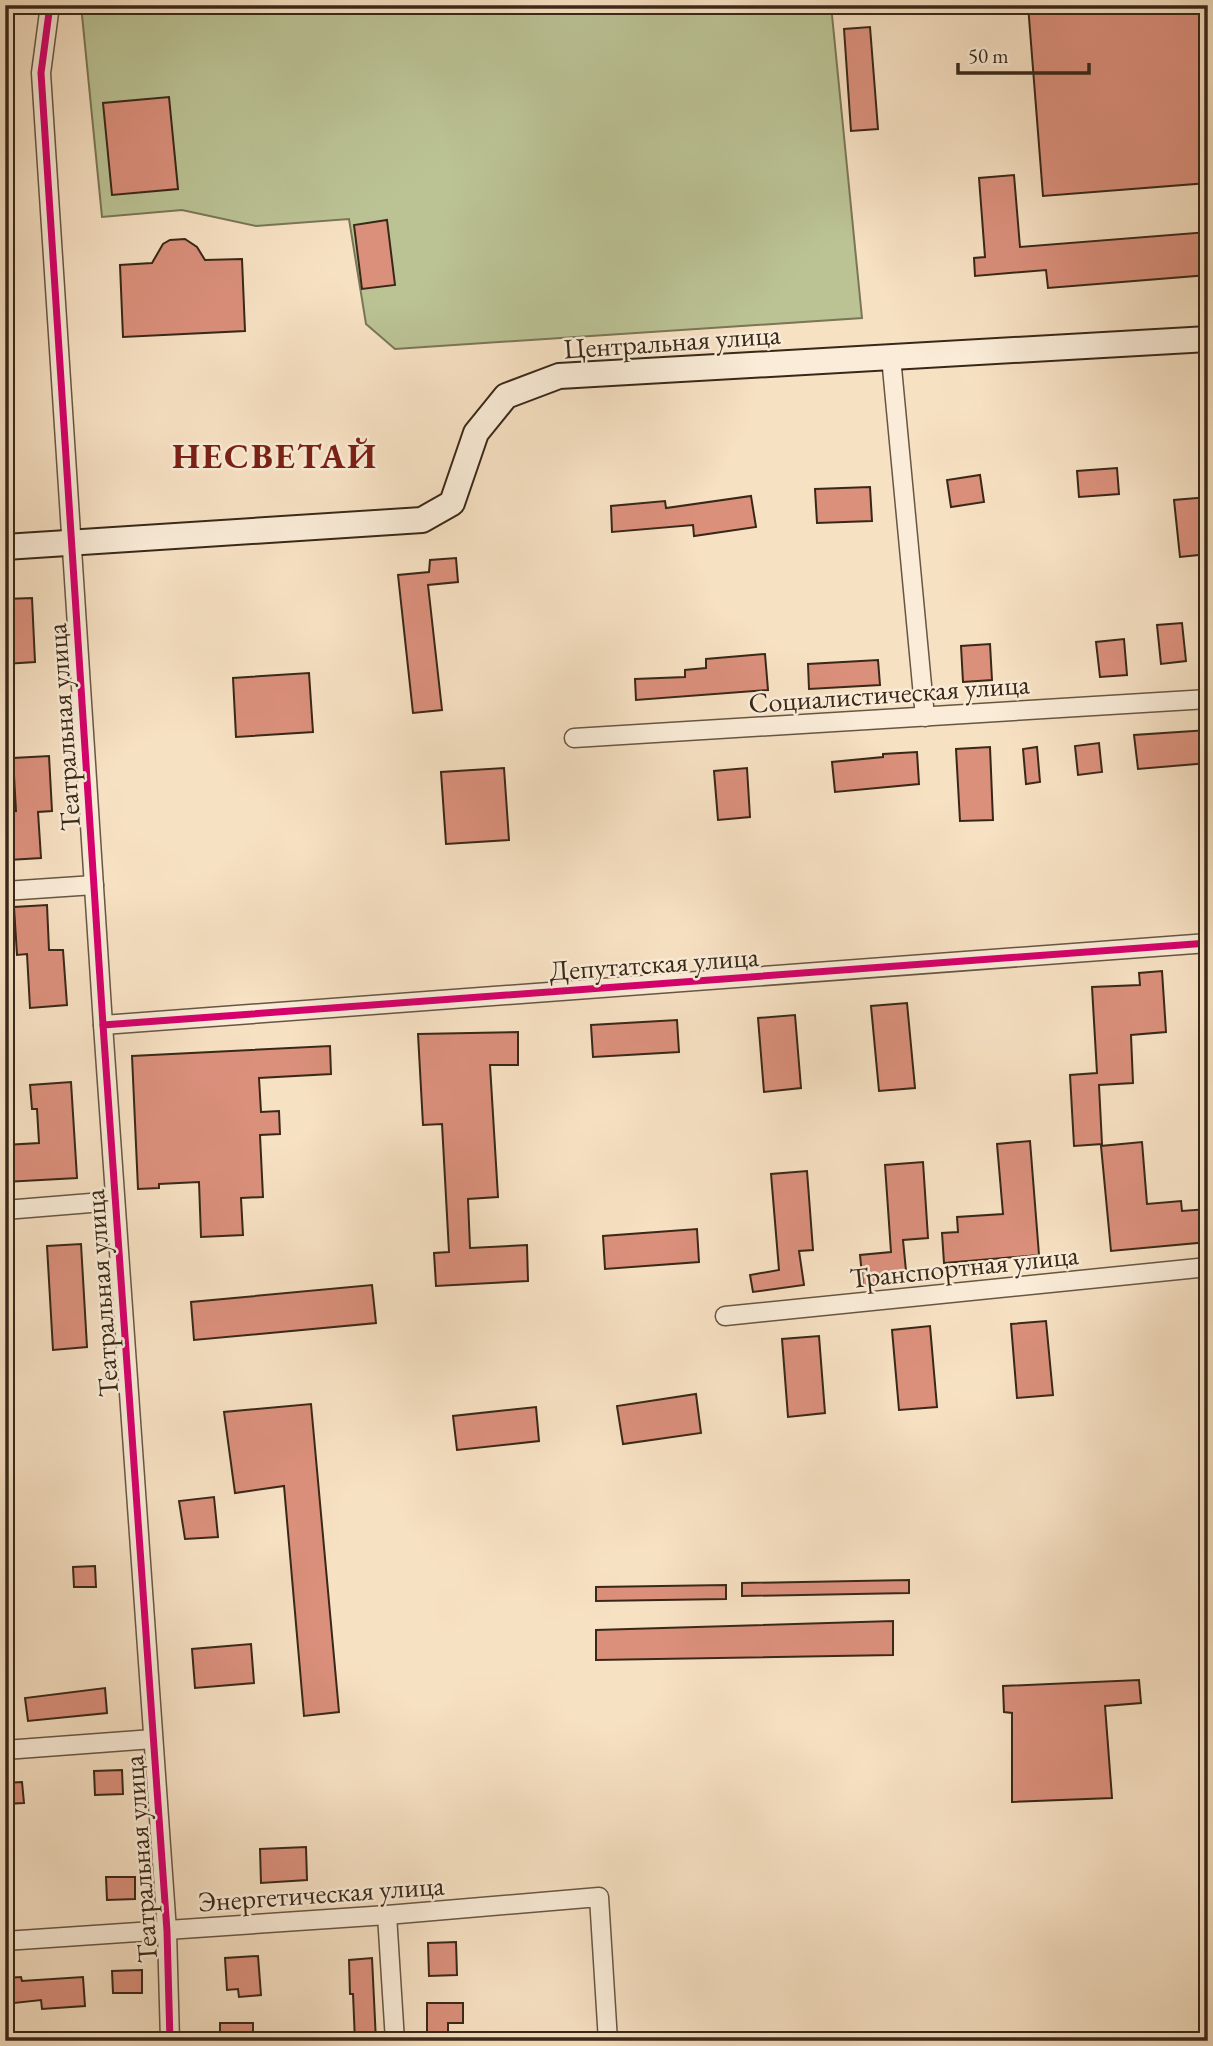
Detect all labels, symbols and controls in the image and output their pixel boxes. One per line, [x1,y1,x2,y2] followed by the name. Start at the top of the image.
[958,32,1089,76] scale bar
[968,42,1009,69] text: 50 m
[562,315,783,367] street label: Центральная улица
[172,433,378,478] district label: НЕСВЕТАЙ
[38,621,88,832] street label: Театральная улица
[747,665,1032,721] street label: Социалистическая улица
[548,938,761,988] street label: Депутатская улица
[76,1187,126,1398] street label: Театральная улица
[848,1236,1081,1296] street label: Транспортная улица
[115,1753,165,1964] street label: Театральная улица
[196,1866,446,1920] street label: Энергетическая улица

